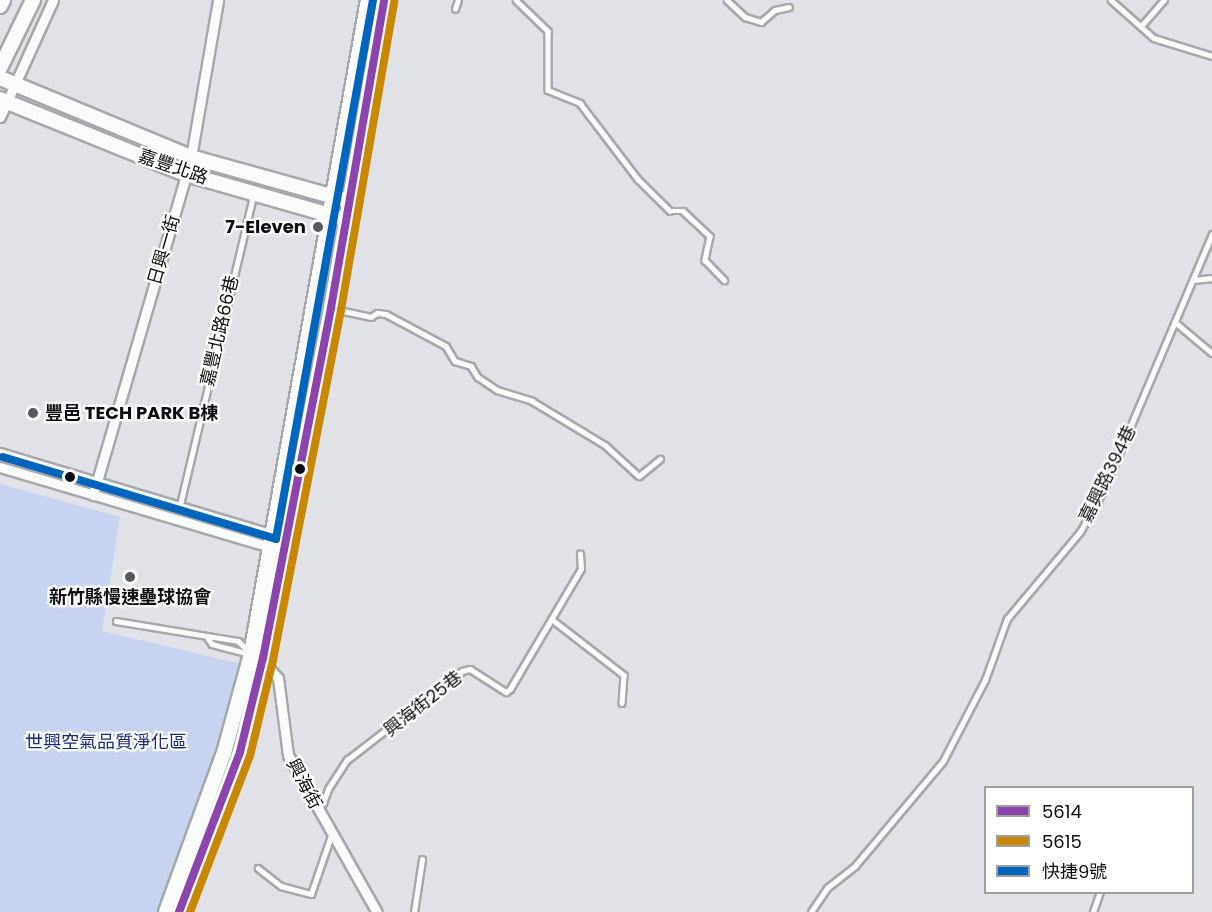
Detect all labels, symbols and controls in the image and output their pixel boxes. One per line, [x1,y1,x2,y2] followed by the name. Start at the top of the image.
[135,145,211,189] street label: 嘉豐北路
[144,212,184,288] street label: 日興一街
[225,216,306,238] place label: 7-Eleven
[311,220,325,234] marker: 7-Eleven
[197,274,243,388] street label: 嘉豐北路66巷
[45,402,218,424] place label: 豐邑 TECH PARK B棟
[26,406,40,420] marker: 豐邑 TECH PARK B棟
[1075,422,1141,526] street label: 嘉興路394巷
[294,463,306,475] unlabelled marker
[64,471,76,483] unlabelled marker
[123,570,137,584] marker: 新竹縣慢速壘球協會
[49,586,211,608] place label: 新竹縣慢速壘球協會
[379,667,467,741] street label: 興海街25巷
[25,731,187,753] park label: 世興空氣品質淨化區
[282,755,326,813] street label: 興海街
[984,786,1194,894] legend
[1042,799,1082,824] text: 5614
[1042,829,1082,854] text: 5615
[1042,859,1107,884] text: 快捷9號

